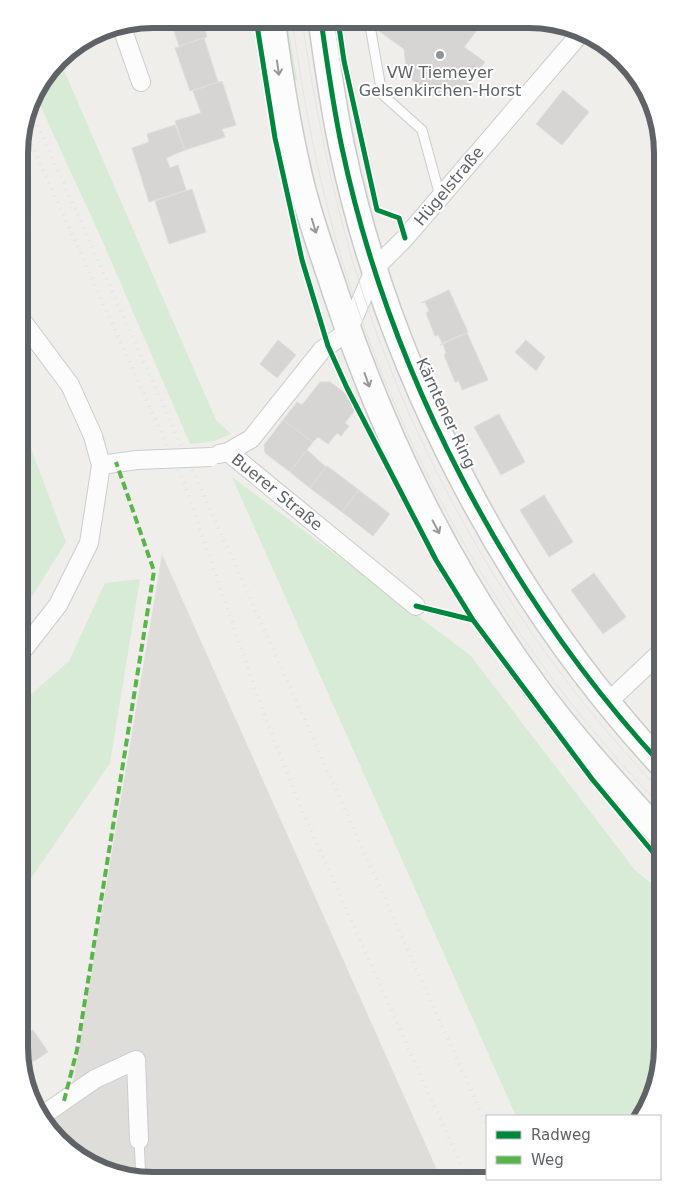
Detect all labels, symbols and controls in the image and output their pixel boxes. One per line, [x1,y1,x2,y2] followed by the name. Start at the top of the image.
[434,49,446,61] marker: VW Tiemeyer Gelsenkirchen-Horst
[274,59,284,75] one-way arrow
[359,63,521,100] place label: VW Tiemeyer Gelsenkirchen-Horst
[410,143,488,229] street label: Hügelstraße
[310,218,320,234] one-way arrow
[412,355,480,471] street label: Kärntener Ring
[363,372,372,387] one-way arrow
[228,450,326,534] street label: Buerer Straße
[432,519,441,534] one-way arrow
[486,1115,661,1180] legend
[531,1126,591,1144] text: Radweg
[531,1151,564,1169] text: Weg

